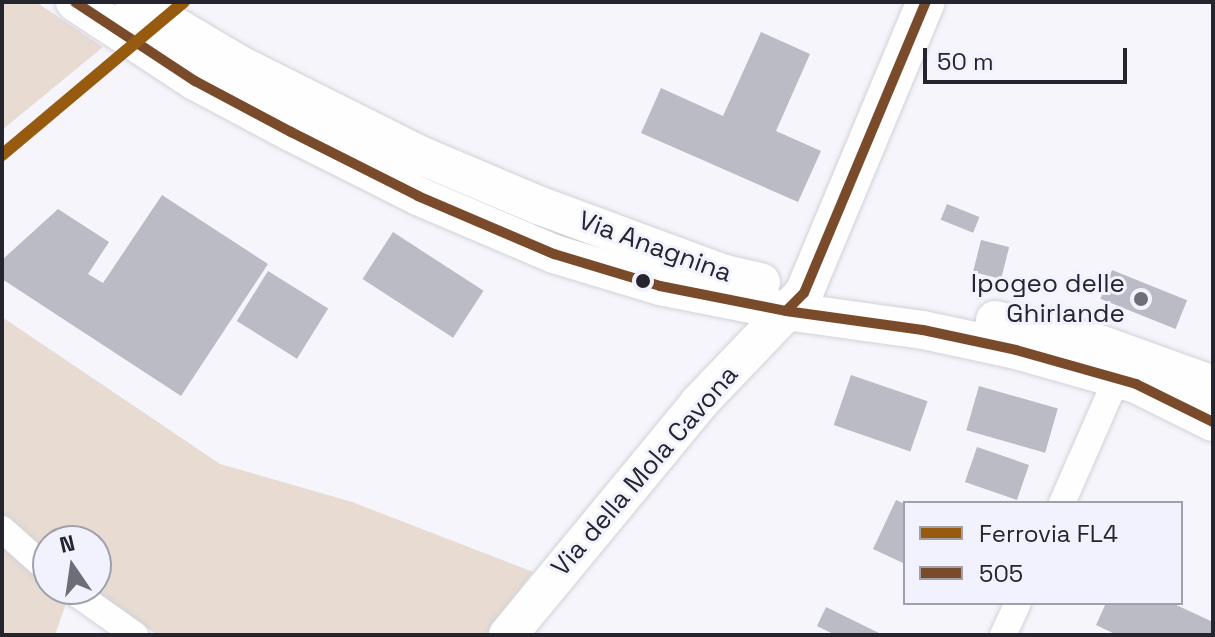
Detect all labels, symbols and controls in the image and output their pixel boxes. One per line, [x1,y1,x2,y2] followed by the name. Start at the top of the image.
[927,32,1131,82] scale bar
[937,46,994,77] text: 50 m
[574,205,736,289] street label: Via Anagnina
[971,268,1125,330] place label: Ipogeo delle Ghirlande
[635,273,651,289] unlabelled marker
[1132,290,1150,308] marker: Ipogeo delle Ghirlande
[545,359,745,583] street label: Via della Mola Cavona
[903,501,1183,605] legend
[979,518,1118,549] text: Ferrovia FL4
[32,525,112,605] north arrow
[57,528,77,559] text: N
[979,558,1023,589] text: 505

